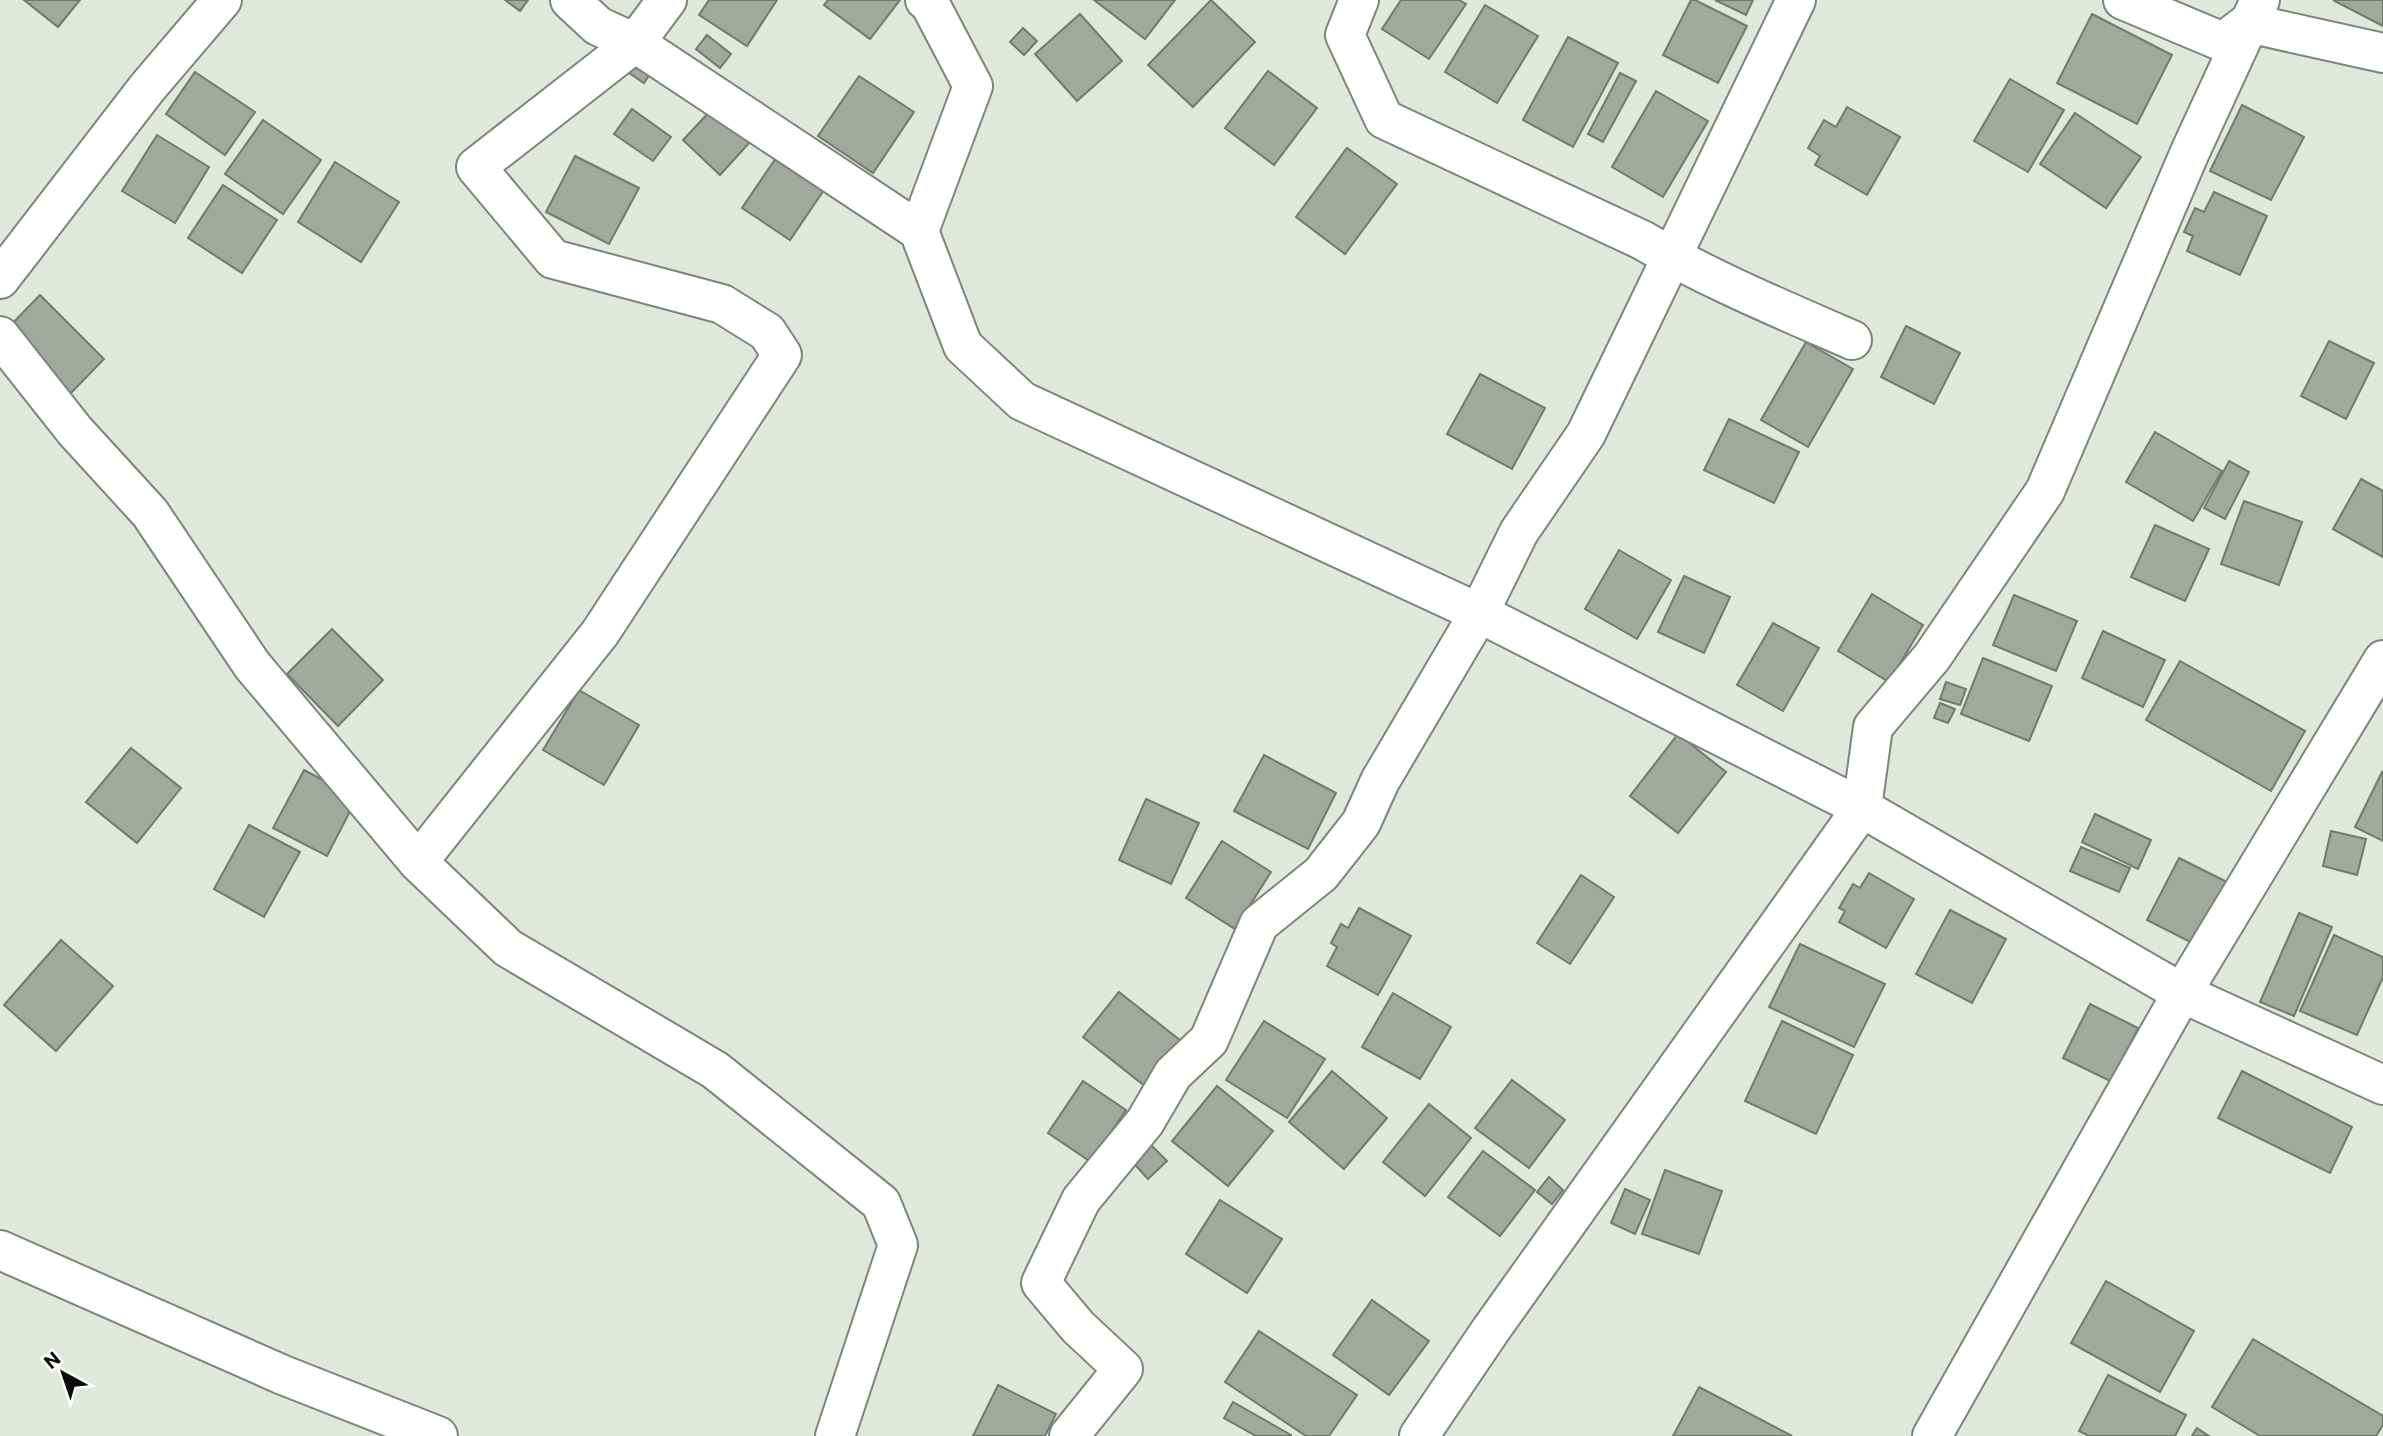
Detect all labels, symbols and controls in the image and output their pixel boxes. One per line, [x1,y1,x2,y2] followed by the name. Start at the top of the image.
[28,1338,98,1408] north arrow
[39,1346,65,1373] text: N

